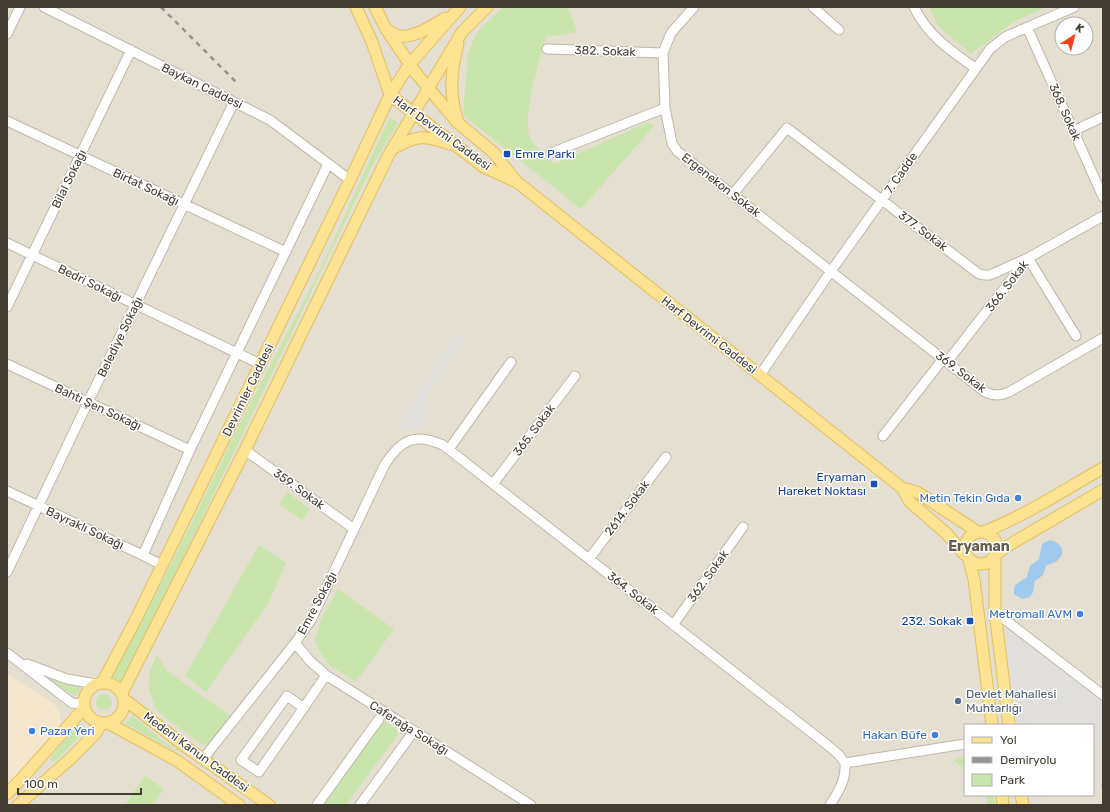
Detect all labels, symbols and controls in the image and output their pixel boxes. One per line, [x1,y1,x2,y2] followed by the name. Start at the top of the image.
[1054,16,1094,56] north arrow
[1073,21,1087,36] text: K
[574,43,637,59] street label: 382. Sokak
[159,60,245,112] street label: Baykan Caddesi
[1046,81,1084,144] street label: 368. Sokak
[391,93,494,173] street label: Harf Devrimi Caddesi
[49,147,89,211] street label: Bilal Sokağı
[515,147,575,161] place label: Emre Parkı
[502,149,512,159] marker: Emre Parkı
[679,150,764,221] street label: Ergenekon Sokak
[882,150,920,196] street label: 7. Cadde
[111,166,181,208] street label: Birtat Sokağı
[896,208,951,255] street label: 377. Sokak
[983,257,1032,314] street label: 366. Sokak
[56,261,124,305] street label: Bedri Sokağı
[659,293,760,377] street label: Harf Devrimi Caddesi
[95,294,146,379] street label: Belediye Sokağı
[220,341,276,438] street label: Devrimler Caddesi
[933,348,990,396] street label: 369. Sokak
[52,381,144,433] street label: Bahtı Şen Sokağı
[510,401,558,458] street label: 365. Sokak
[271,466,328,513] street label: 359. Sokak
[778,470,866,498] place label: Eryaman Hareket Noktası
[602,477,653,538] street label: 2614. Sokak
[869,479,879,489] marker: Eryaman Hareket Noktası
[920,491,1010,505] place label: Metin Tekin Gıda
[1013,493,1023,503] marker: Metin Tekin Gıda
[44,504,126,552] street label: Bayraklı Sokağı
[948,538,1010,555] district label: Eryaman
[684,547,732,605] street label: 362. Sokak
[295,569,339,637] street label: Emre Sokağı
[605,569,662,618] street label: 364. Sokak
[989,607,1072,621] place label: Metromall AVM
[1075,609,1085,619] marker: Metromall AVM
[901,614,963,628] place label: 232. Sokak
[965,616,975,626] marker: 232. Sokak
[966,687,1056,715] place label: Devlet Mahallesi Muhtarlığı
[953,696,963,706] marker: Devlet Mahallesi Muhtarlığı
[367,698,451,758] street label: Caferağa Sokağı
[141,709,251,795] street label: Medeni Kanun Caddesi
[40,724,95,738] place label: Pazar Yeri
[964,724,1094,796] legend
[27,726,37,736] marker: Pazar Yeri
[862,728,927,742] place label: Hakan Büfe
[930,730,940,740] marker: Hakan Büfe
[1000,733,1017,747] text: Yol
[1000,753,1057,767] text: Demiryolu
[18,770,141,796] scale bar
[1000,773,1026,787] text: Park
[24,777,58,791] text: 100 m

